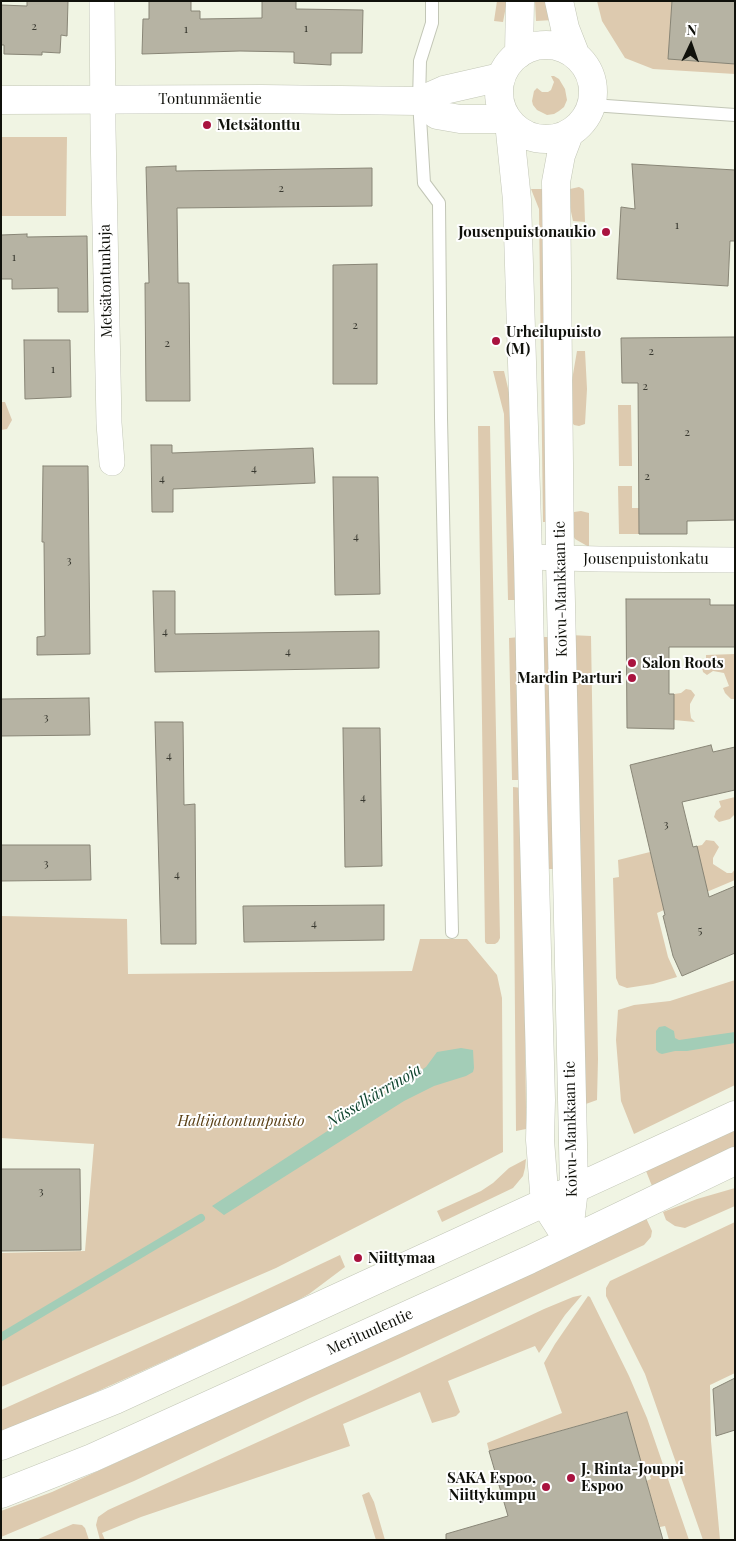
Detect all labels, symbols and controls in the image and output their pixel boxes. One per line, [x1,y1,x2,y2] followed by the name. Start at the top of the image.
[31,19,37,33] house number: 2
[666,20,716,70] north arrow
[686,20,697,39] text: N
[304,21,308,35] house number: 1
[184,22,188,36] house number: 1
[158,90,262,108] street label: Tontunmäentie
[217,116,300,134] place label: Metsätonttu
[201,119,213,131] marker: Metsätonttu
[278,181,284,195] house number: 2
[675,218,679,232] house number: 1
[458,223,596,241] place label: Jousenpuistonaukio
[96,224,116,338] street label: Metsätontunkuja
[600,226,612,238] marker: Jousenpuistonaukio
[12,250,16,264] house number: 1
[352,318,358,332] house number: 2
[506,323,601,358] place label: Urheilupuisto (M)
[490,335,502,347] marker: Urheilupuisto (M)
[164,336,170,350] house number: 2
[648,344,654,358] house number: 2
[51,362,55,376] house number: 1
[642,379,648,393] house number: 2
[684,425,690,439] house number: 2
[251,461,257,475] house number: 4
[644,469,650,483] house number: 2
[159,471,165,485] house number: 4
[551,521,571,657] street label: Koivu-Mankkaan tie
[353,529,359,543] house number: 4
[583,550,709,568] street label: Jousenpuistonkatu
[66,553,72,567] house number: 3
[162,624,168,638] house number: 4
[285,644,291,658] house number: 4
[642,654,724,672] place label: Salon Roots
[626,657,638,669] marker: Salon Roots
[517,669,622,687] place label: Mardin Parturi
[626,672,638,684] marker: Mardin Parturi
[43,710,49,724] house number: 3
[166,748,172,762] house number: 4
[360,790,366,804] house number: 4
[663,817,669,831] house number: 3
[43,856,49,870] house number: 3
[174,867,180,881] house number: 4
[311,916,317,930] house number: 4
[698,923,702,937] house number: 5
[323,1060,425,1132] water label: Nässelkärrinoja
[561,1061,581,1197] street label: Koivu-Mankkaan tie
[177,1112,305,1130] park label: Haltijatontunpuisto
[38,1184,44,1198] house number: 3
[368,1249,435,1267] place label: Niittymaa
[352,1252,364,1264] marker: Niittymaa
[324,1305,416,1359] street label: Merituulentie
[581,1460,684,1495] place label: J. Rinta-Jouppi Espoo
[447,1469,536,1504] place label: SAKA Espoo, Niittykumpu
[565,1472,577,1484] marker: J. Rinta-Jouppi Espoo
[540,1481,552,1493] marker: SAKA Espoo, Niittykumpu

